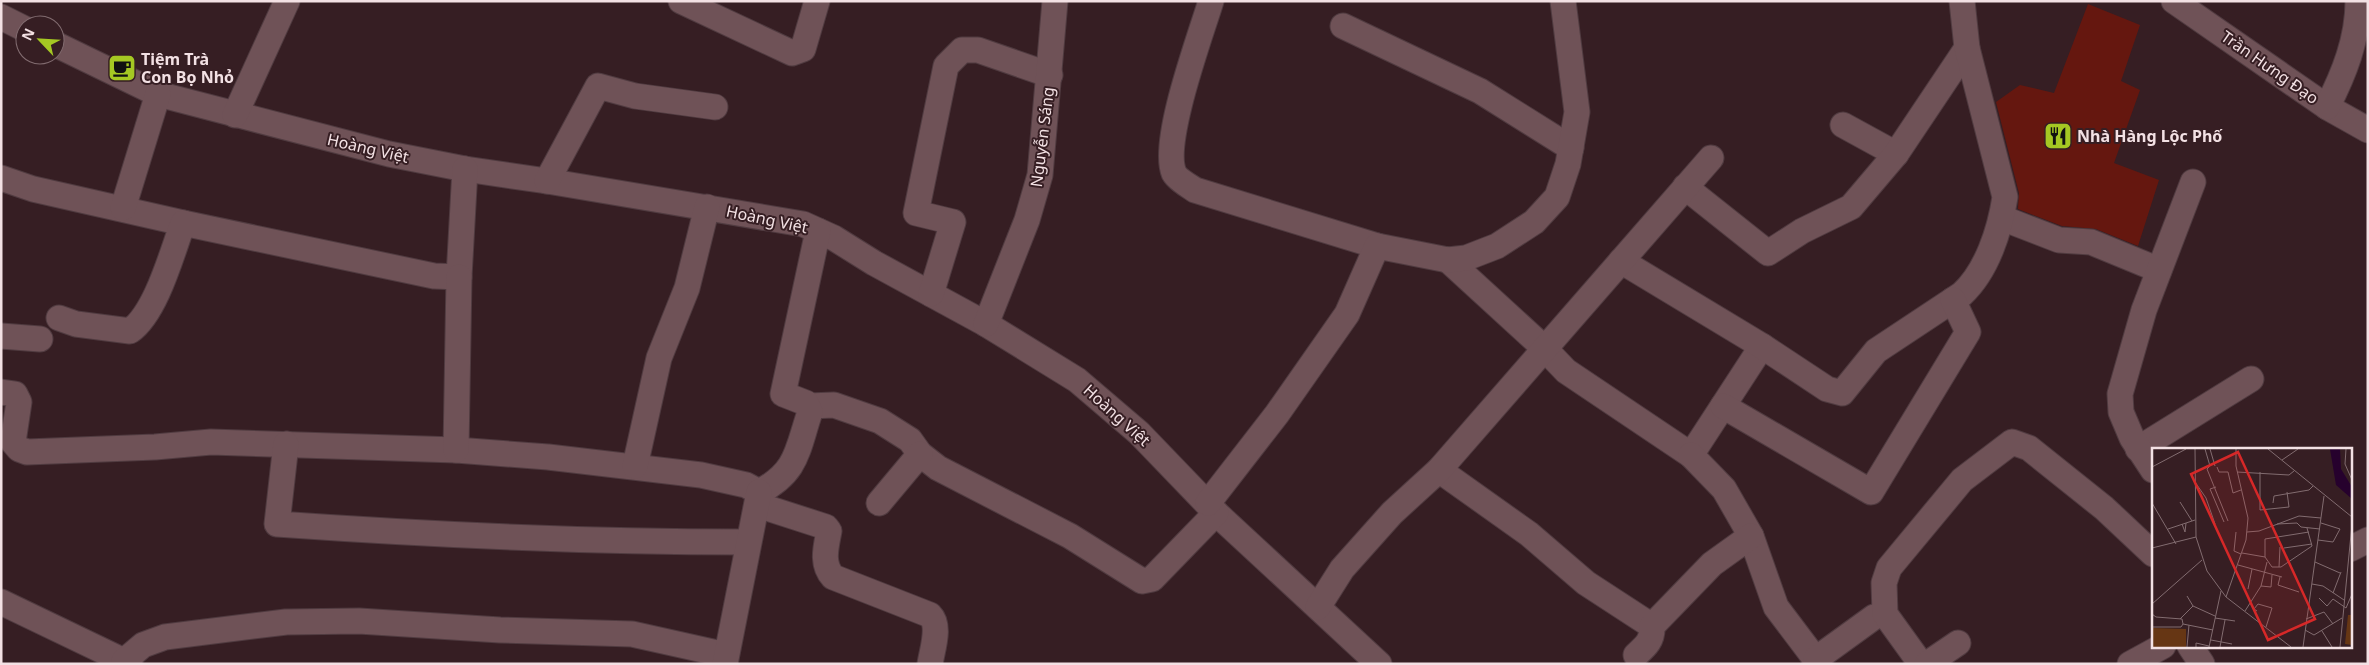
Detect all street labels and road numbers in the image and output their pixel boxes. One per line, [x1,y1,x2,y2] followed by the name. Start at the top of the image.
[2217,25,2323,109] street label: Trần Hưng Đạo
[1025,86,1059,188] street label: Nguyễn Sáng
[325,128,411,168] street label: Hoàng Việt
[724,200,810,238] street label: Hoàng Việt
[1079,379,1155,451] street label: Hoàng Việt

